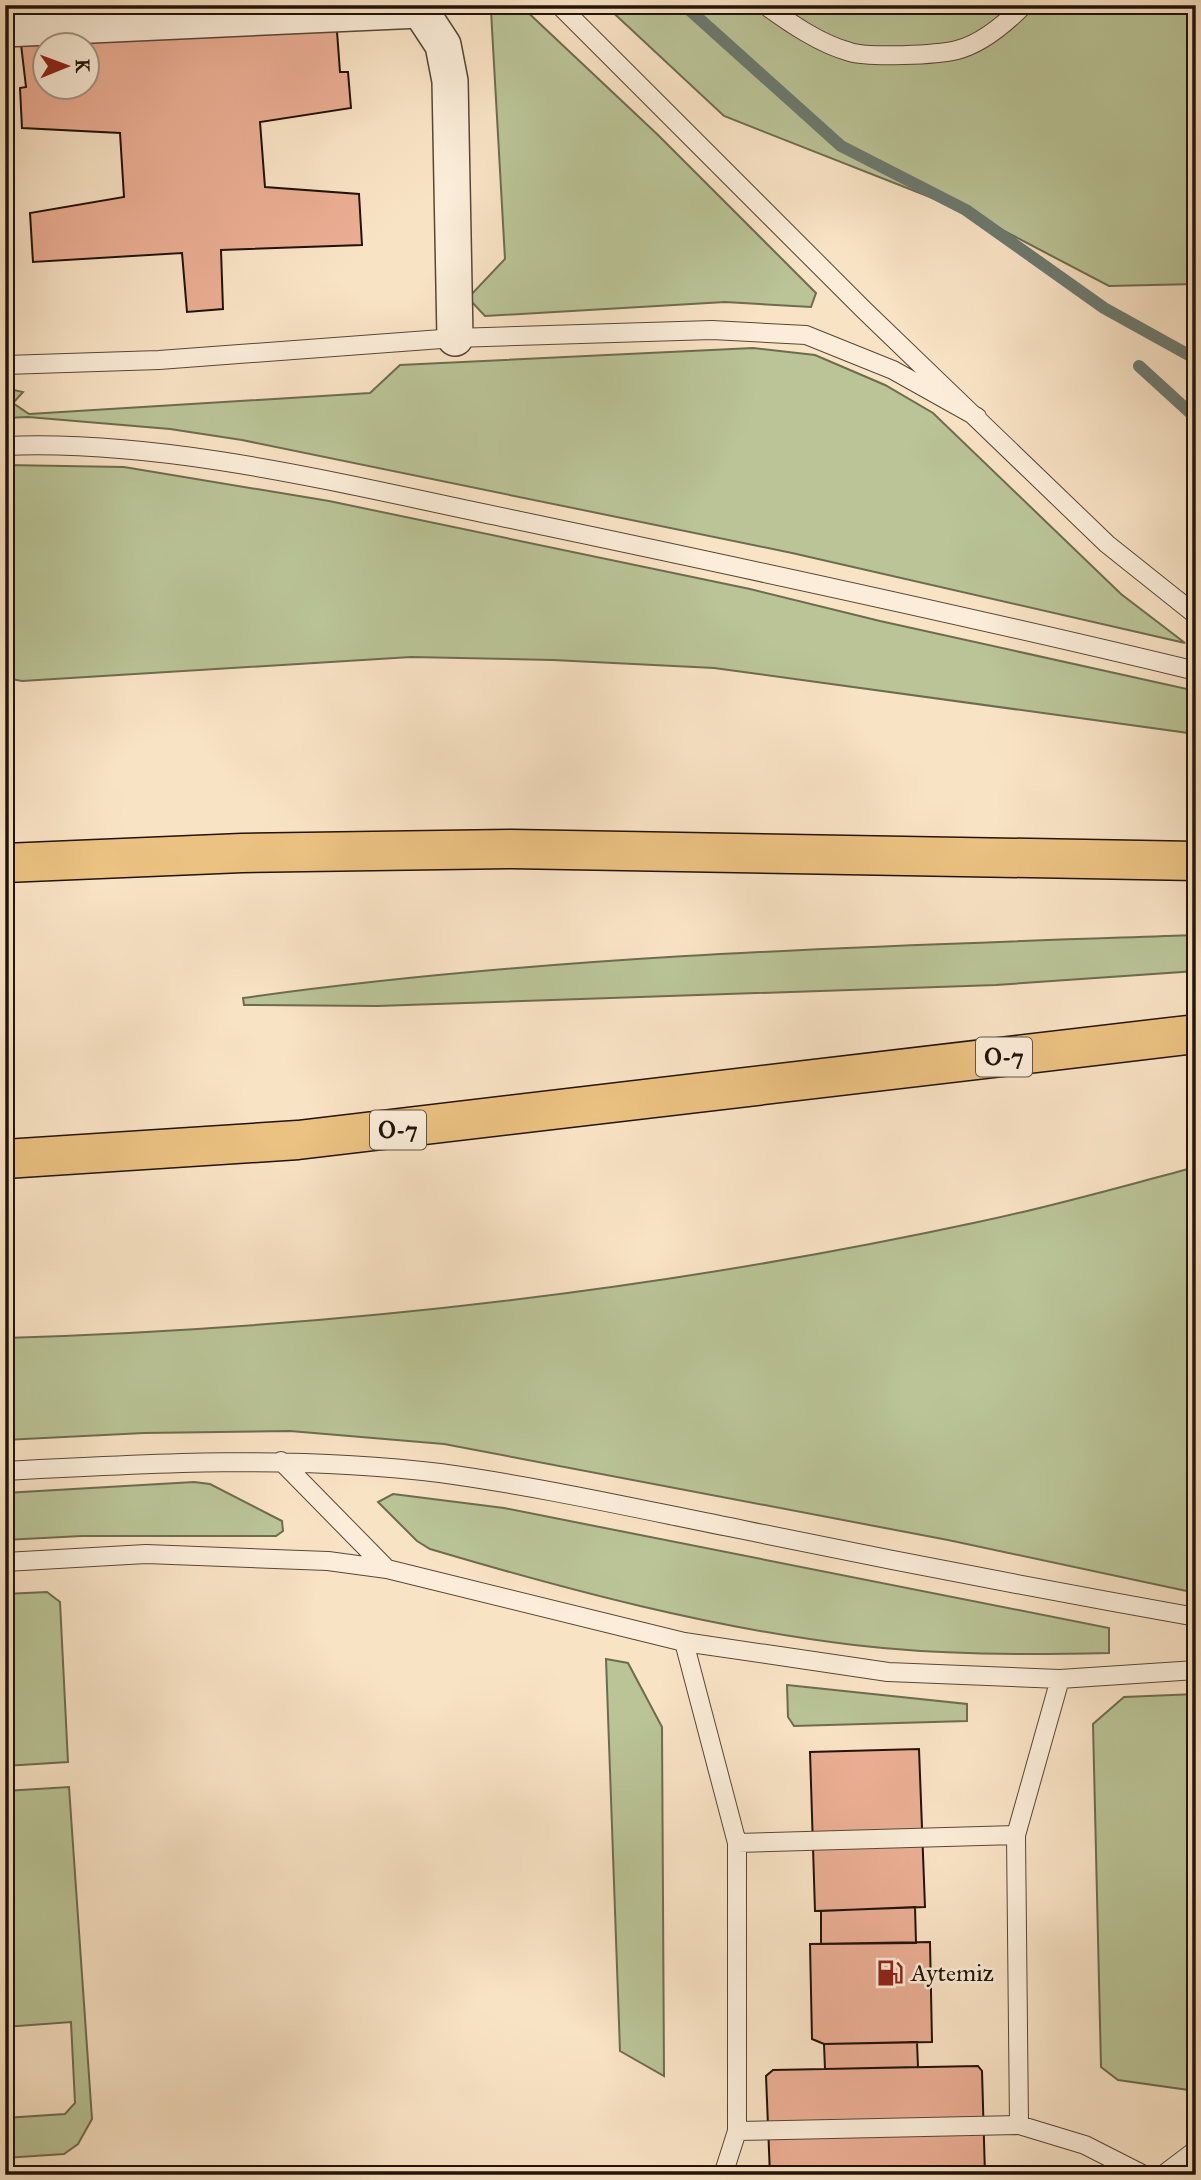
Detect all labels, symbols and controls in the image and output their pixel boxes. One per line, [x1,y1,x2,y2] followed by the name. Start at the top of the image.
[32,32,102,102] north arrow
[71,59,94,74] text: K
[976,1038,1032,1076] road number: O-7
[370,1110,426,1149] road number: O-7
[875,1958,905,1988] fuel station icon: Aytemiz
[910,1958,994,1988] place label: Aytemiz

